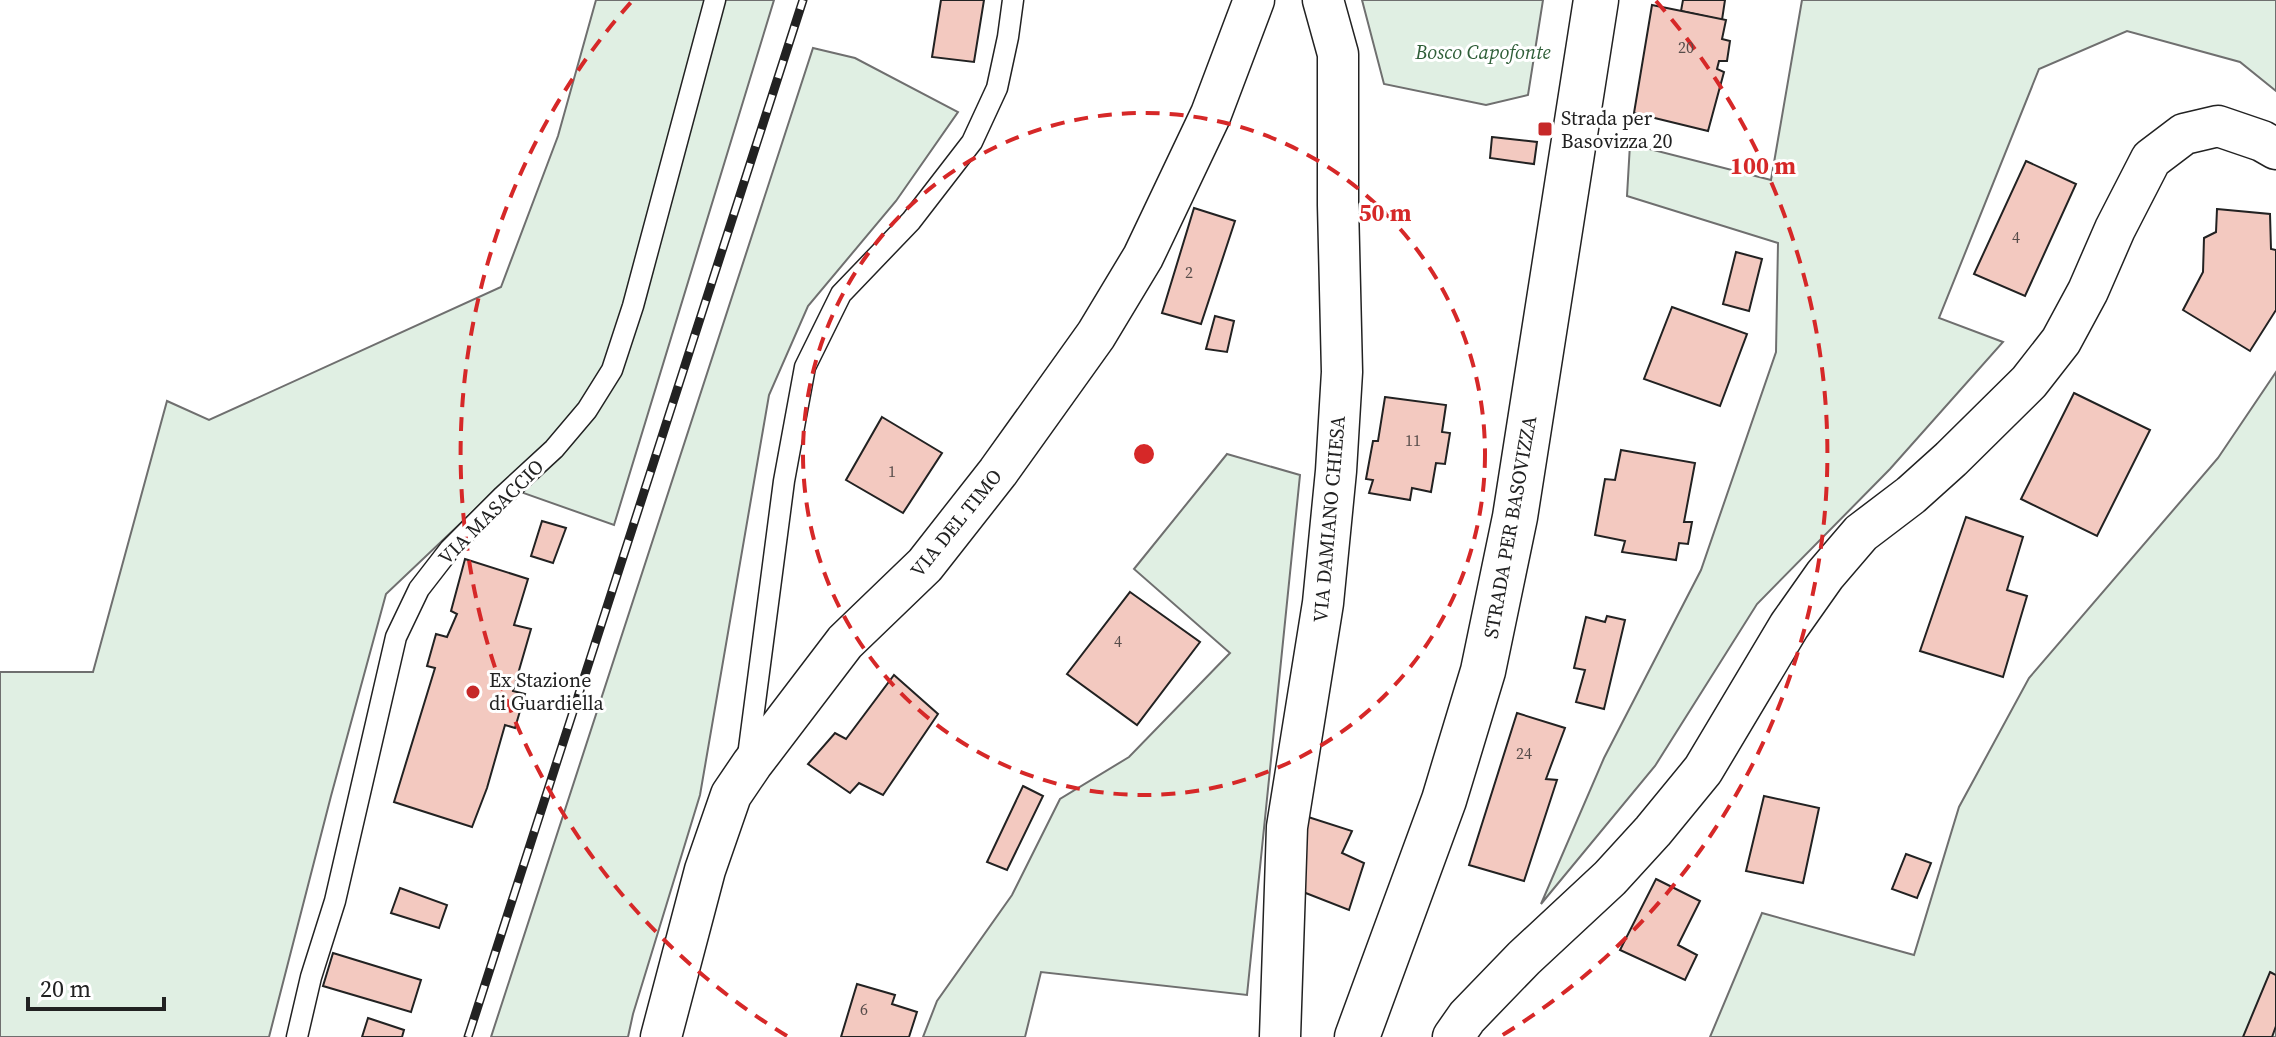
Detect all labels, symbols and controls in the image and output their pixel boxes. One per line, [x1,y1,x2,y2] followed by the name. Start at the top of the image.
[1678,36,1694,58] house number: 20
[1414,38,1551,66] park label: Bosco Capofonte
[1561,104,1673,155] place label: Strada per Basovizza 20
[1536,120,1554,138] marker: Strada per Basovizza 20
[1730,149,1796,182] text: 100 m
[1359,196,1412,229] text: 50 m
[2012,226,2020,248] house number: 4
[1185,261,1193,283] house number: 2
[1477,413,1544,641] street label: STRADA PER BASOVIZZA
[1306,414,1352,624] street label: VIA DAMIANO CHIESA
[1405,429,1421,451] house number: 11
[1130,440,1158,468] centre of rings
[432,453,550,571] street label: VIA MASACCIO
[888,460,896,482] house number: 1
[904,463,1008,583] street label: VIA DEL TIMO
[1114,630,1122,652] house number: 4
[489,666,605,717] place label: Ex Stazione di Guardiella
[464,683,482,701] marker: Ex Stazione di Guardiella
[1516,742,1532,764] house number: 24
[28,961,164,1011] scale bar
[40,972,91,1005] text: 20 m
[860,998,868,1020] house number: 6

